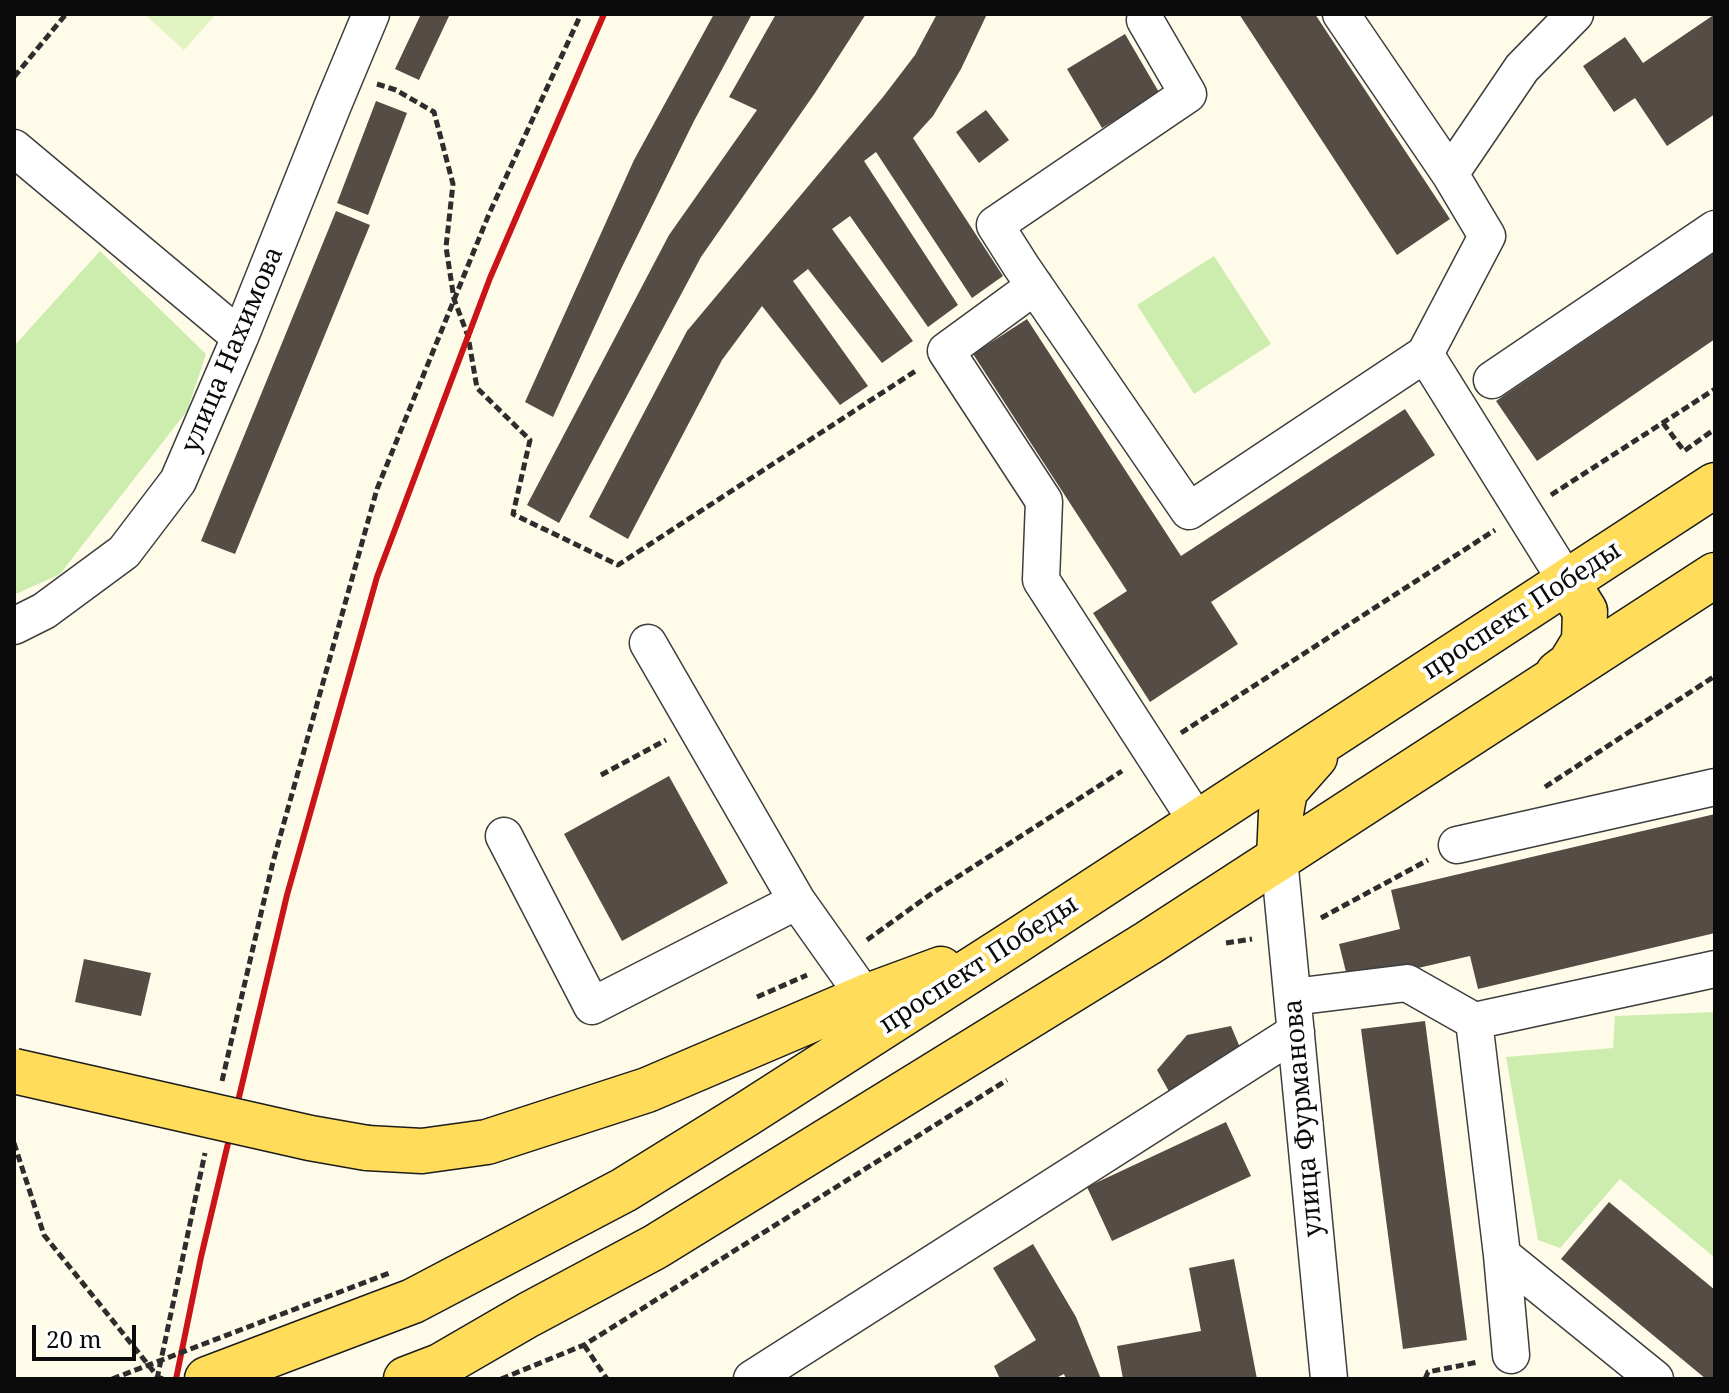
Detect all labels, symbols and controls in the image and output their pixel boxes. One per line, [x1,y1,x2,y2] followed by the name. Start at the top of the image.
[175,242,291,458] street label: улица Нахимова
[1417,535,1627,687] street label: проспект Победы
[874,889,1084,1041] street label: проспект Победы
[1278,998,1330,1238] street label: улица Фурманова
[36,1309,140,1359] scale bar
[46,1322,102,1355] text: 20 m

